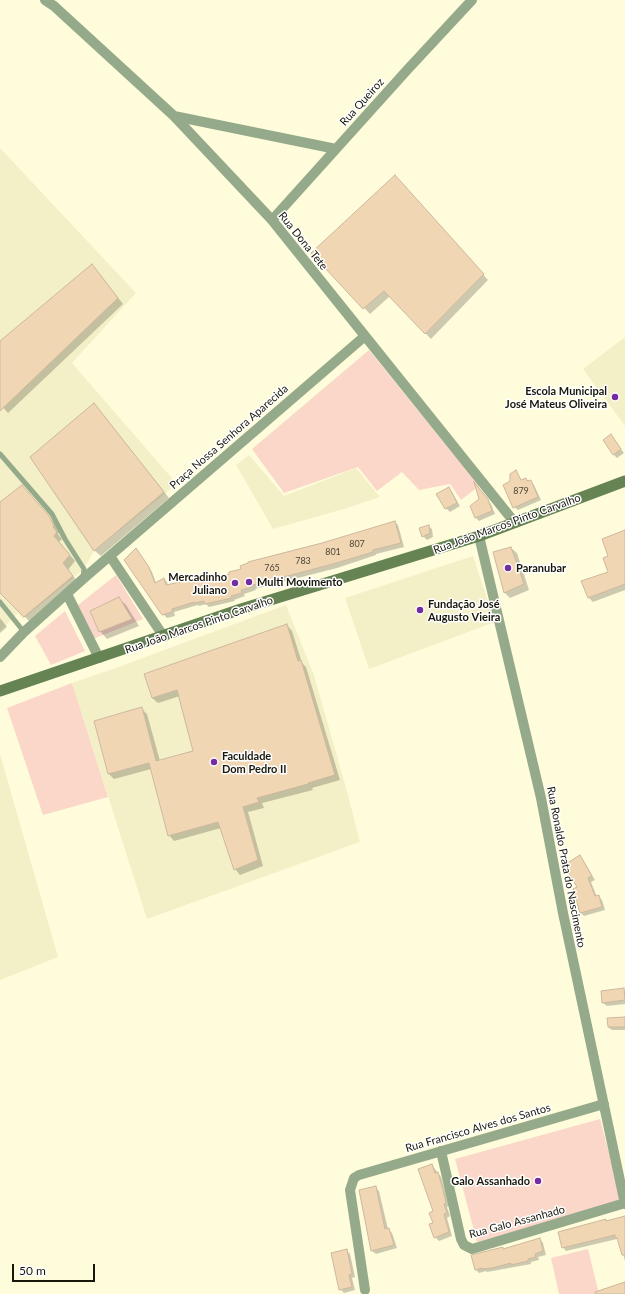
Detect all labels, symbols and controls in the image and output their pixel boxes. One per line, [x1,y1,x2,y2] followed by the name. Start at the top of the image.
[337,76,387,128] street label: Rua Queiroz
[276,209,330,273] street label: Rua Dona Tete
[167,382,291,492] street label: Praça Nossa Senhora Aparecida
[505,384,607,410] place label: Escola Municipal José Mateus Oliveira
[610,392,620,402] marker: Escola Municipal José Mateus Oliveira
[513,486,529,496] house number: 879
[432,491,582,557] street label: Rua João Marcos Pinto Carvalho
[349,539,365,549] house number: 807
[325,547,341,557] house number: 801
[295,556,311,566] house number: 783
[516,561,566,575] place label: Paranubar
[264,563,280,573] house number: 765
[503,563,513,573] marker: Paranubar
[168,570,227,596] place label: Mercadinho Juliano
[257,575,343,589] place label: Multi Movimento
[244,577,254,587] marker: Multi Movimento
[230,578,240,588] marker: Mercadinho Juliano
[123,593,275,657] street label: Rua João Marcos Pinto Carvalho
[428,597,500,623] place label: Fundação José Augusto Vieira
[415,605,425,615] marker: Fundação José Augusto Vieira
[222,749,287,775] place label: Faculdade Dom Pedro II
[209,757,219,767] marker: Faculdade Dom Pedro II
[544,785,588,949] street label: Rua Ronaldo Prata do Nascimento
[404,1101,552,1155] street label: Rua Francisco Alves dos Santos
[451,1174,530,1188] place label: Galo Assanhado
[533,1176,543,1186] marker: Galo Assanhado
[468,1203,566,1241] street label: Rua Galo Assanhado
[14,1256,97,1282] scale bar
[19,1263,46,1278] text: 50 m

